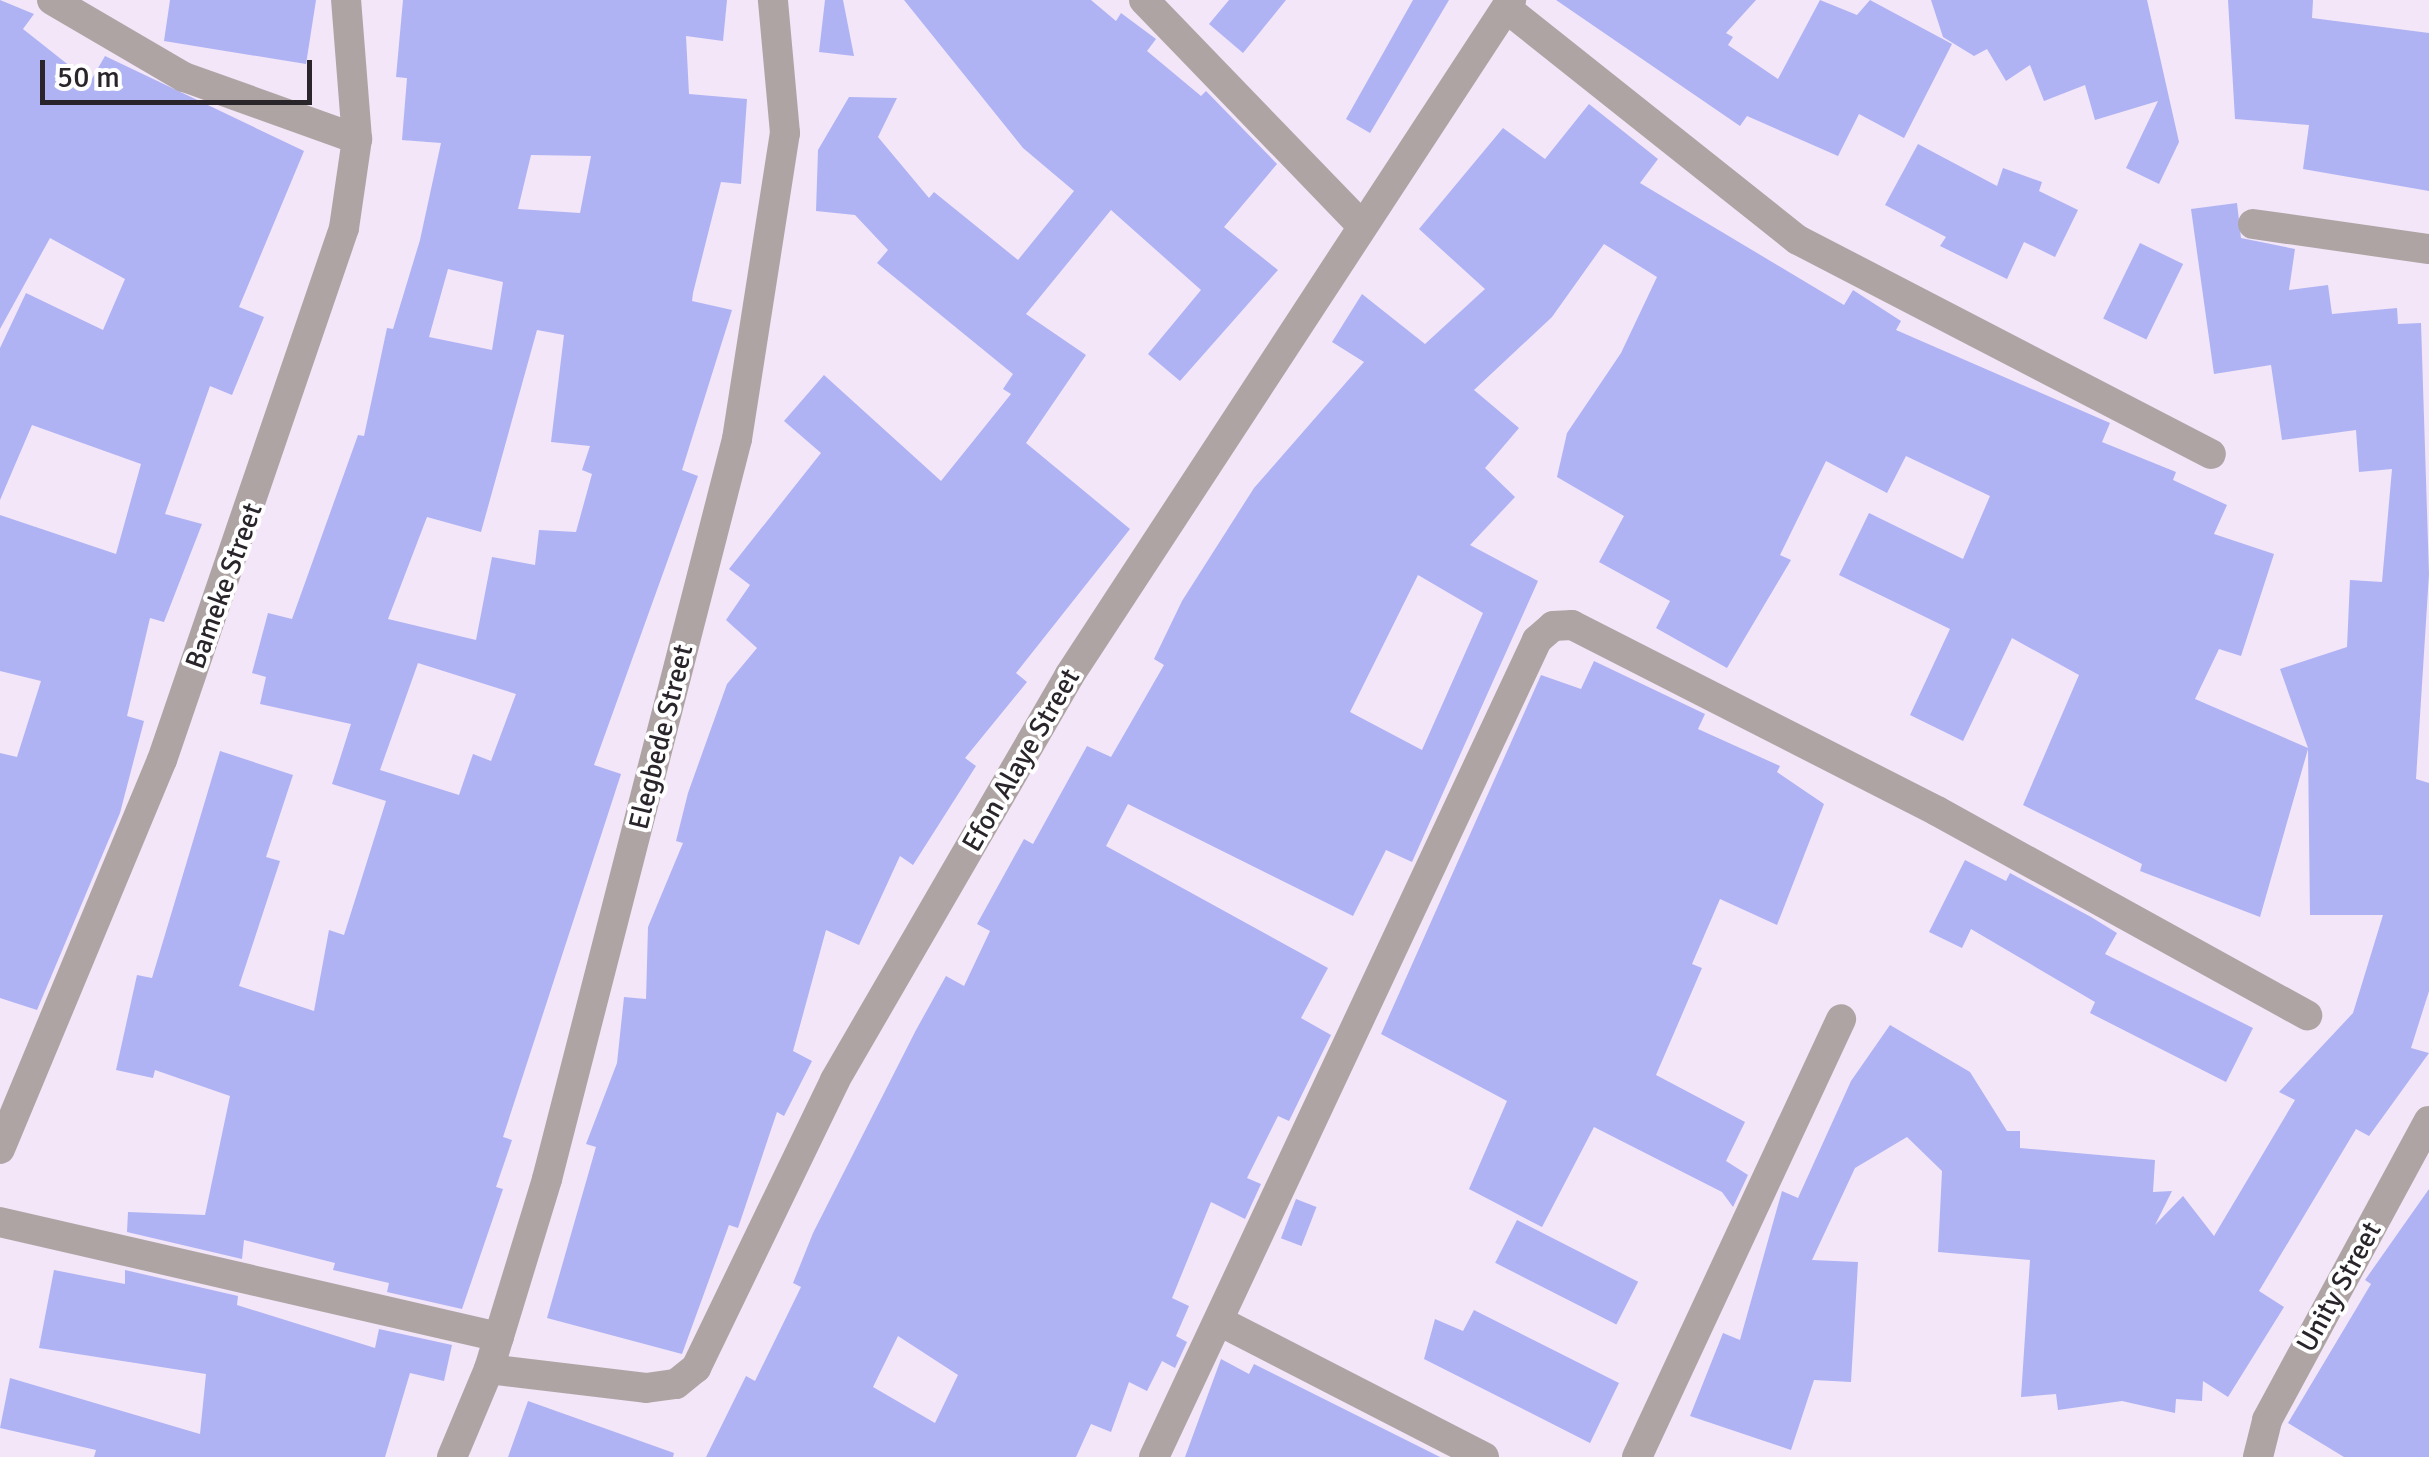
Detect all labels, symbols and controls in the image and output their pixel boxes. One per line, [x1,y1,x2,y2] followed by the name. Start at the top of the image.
[45,40,318,102] scale bar
[57,59,120,96] text: 50 m
[178,498,270,674] street label: Bameke Street
[622,641,700,833] street label: Elegbede Street
[955,663,1087,857] street label: Efon Alaye Street
[2290,1216,2388,1358] street label: Unity Street

